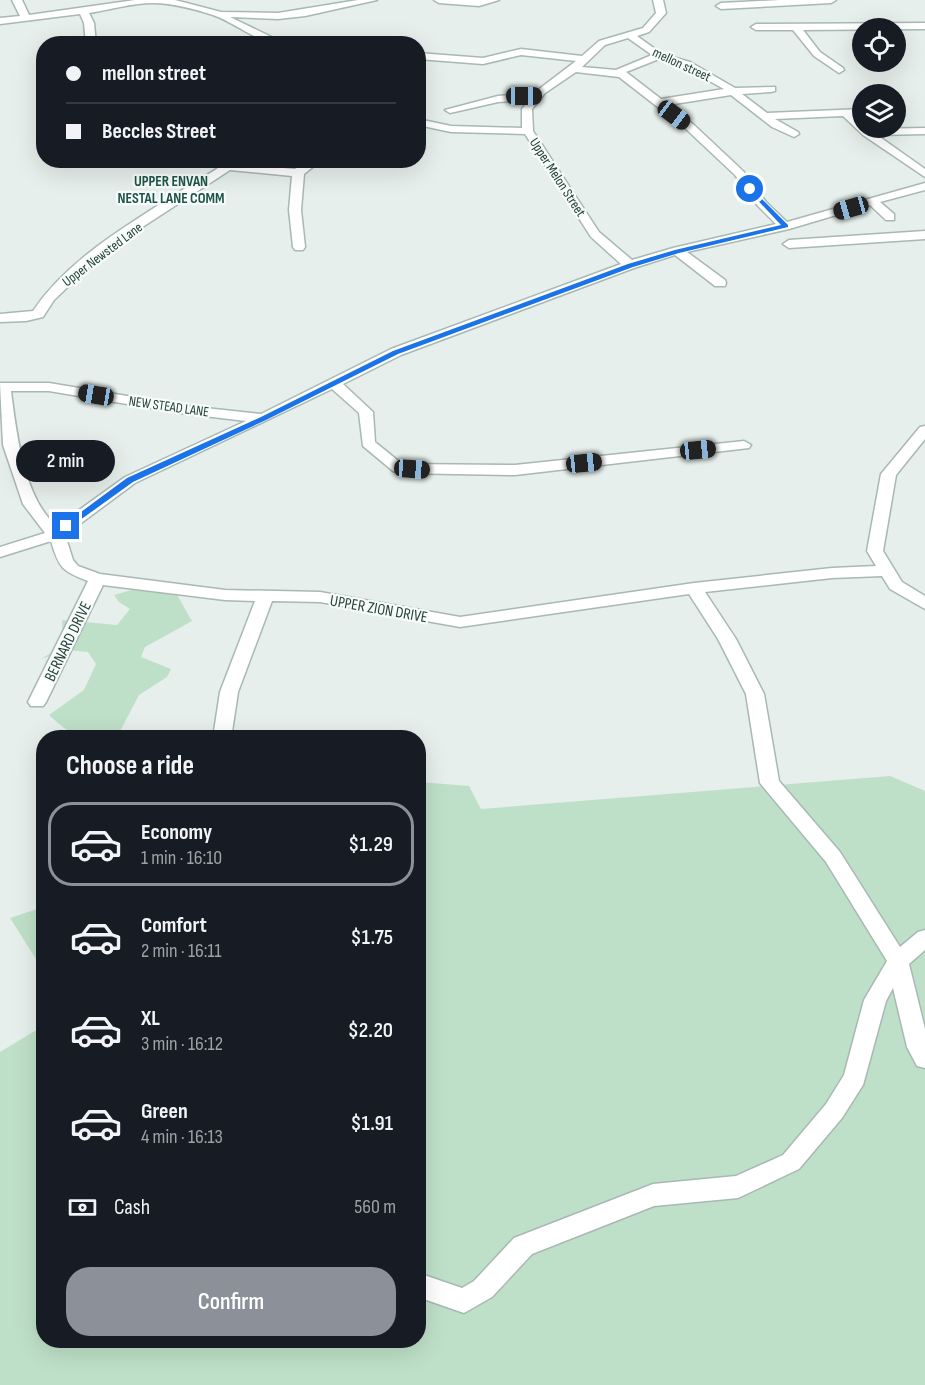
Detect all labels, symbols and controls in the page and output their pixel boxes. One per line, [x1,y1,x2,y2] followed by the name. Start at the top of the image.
[852,18,906,138] map controls
[852,18,906,72] button: locate
[650,44,714,85] street label: mellon street
[102,60,206,87] text: mellon street
[852,84,906,138] button: layers
[506,87,542,105] car
[654,97,694,133] car
[102,118,216,145] text: Beccles Street
[526,135,589,220] street label: Upper Melon Street
[118,172,224,208] district label: UPPER ENVAN NESTAL LANE COMM
[736,175,763,202] route start
[831,194,871,222] car
[59,219,146,290] street label: Upper Newsted Lane
[77,383,115,407] car
[128,392,210,421] street label: NEW STEAD LANE
[16,439,116,481] callout: 2 min
[679,439,717,461] car
[47,449,84,473] text: 2 min
[565,452,603,474] car
[393,459,431,479] car
[52,512,79,539] route end
[328,592,429,627] street label: UPPER ZION DRIVE
[41,599,96,685] street label: BERNARD DRIVE
[66,750,194,782] text: Choose a ride
[69,817,123,871] icon: car
[141,819,212,846] text: Economy
[348,831,393,858] text: $1.29
[141,846,222,870] text: 1 min · 16:10
[69,910,123,964] icon: car
[141,912,207,939] text: Comfort
[351,924,393,951] text: $1.75
[141,939,221,963] text: 2 min · 16:11
[69,1003,123,1057] icon: car
[141,1005,160,1032] text: XL
[348,1017,393,1044] text: $2.20
[141,1032,223,1056] text: 3 min · 16:12
[69,1096,123,1150] icon: car
[141,1098,188,1125] text: Green
[350,1110,393,1137] text: $1.91
[141,1125,223,1149] text: 4 min · 16:13
[66,1191,99,1224] icon: cash
[114,1194,150,1221] text: Cash
[354,1195,396,1219] text: 560 m
[66,1267,396,1336] button: Confirm

